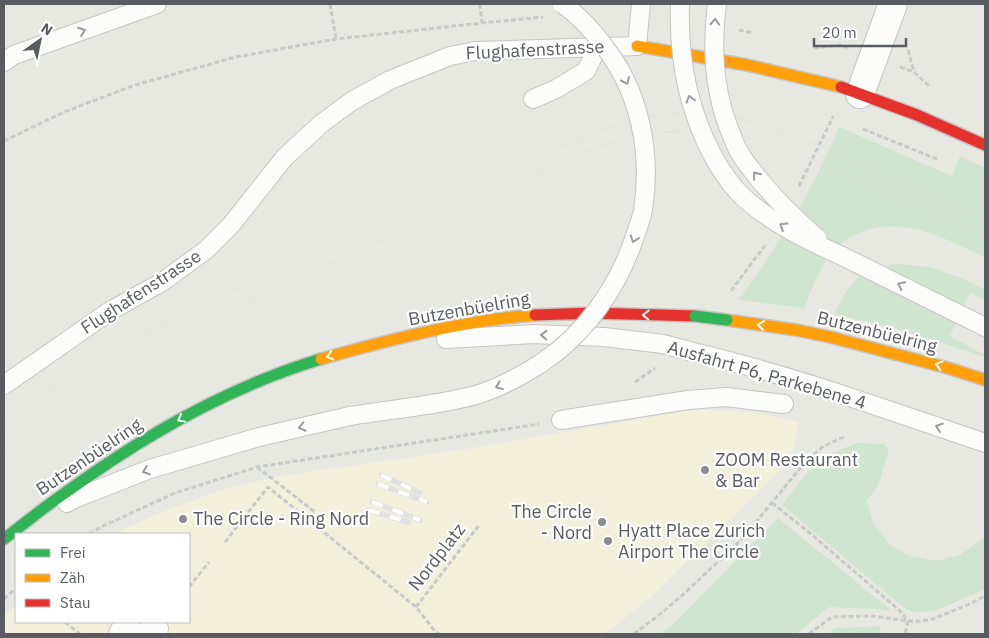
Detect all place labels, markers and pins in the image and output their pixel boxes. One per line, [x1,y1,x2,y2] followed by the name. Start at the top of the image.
[715,448,858,492] place label: ZOOM Restaurant & Bar
[699,464,711,476] marker: ZOOM Restaurant & Bar
[511,500,592,544] place label: The Circle - Nord
[193,507,369,530] place label: The Circle - Ring Nord
[177,513,189,525] marker: The Circle - Ring Nord
[596,516,608,528] marker: The Circle - Nord
[618,519,765,563] place label: Hyatt Place Zurich Airport The Circle
[602,535,614,547] marker: Hyatt Place Zurich Airport The Circle

